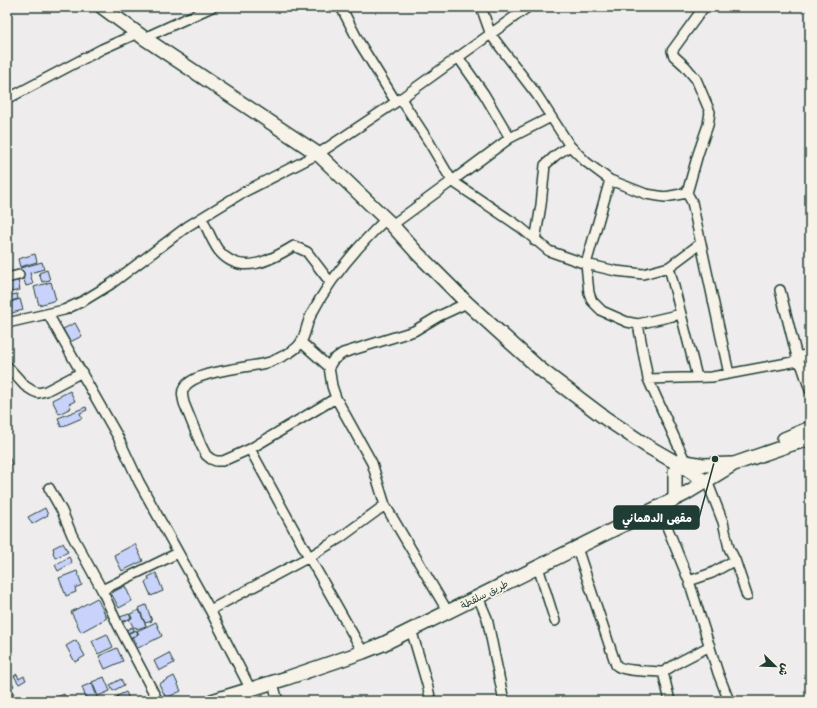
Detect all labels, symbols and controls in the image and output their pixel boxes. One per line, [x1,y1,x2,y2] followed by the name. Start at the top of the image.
[614,506,699,529] callout: مقهى الدهماني
[622,510,692,528] text: مقهى الدهماني
[458,576,510,612] street label: طريق سلقطة
[755,646,795,686] north arrow
[775,662,794,679] text: ش

